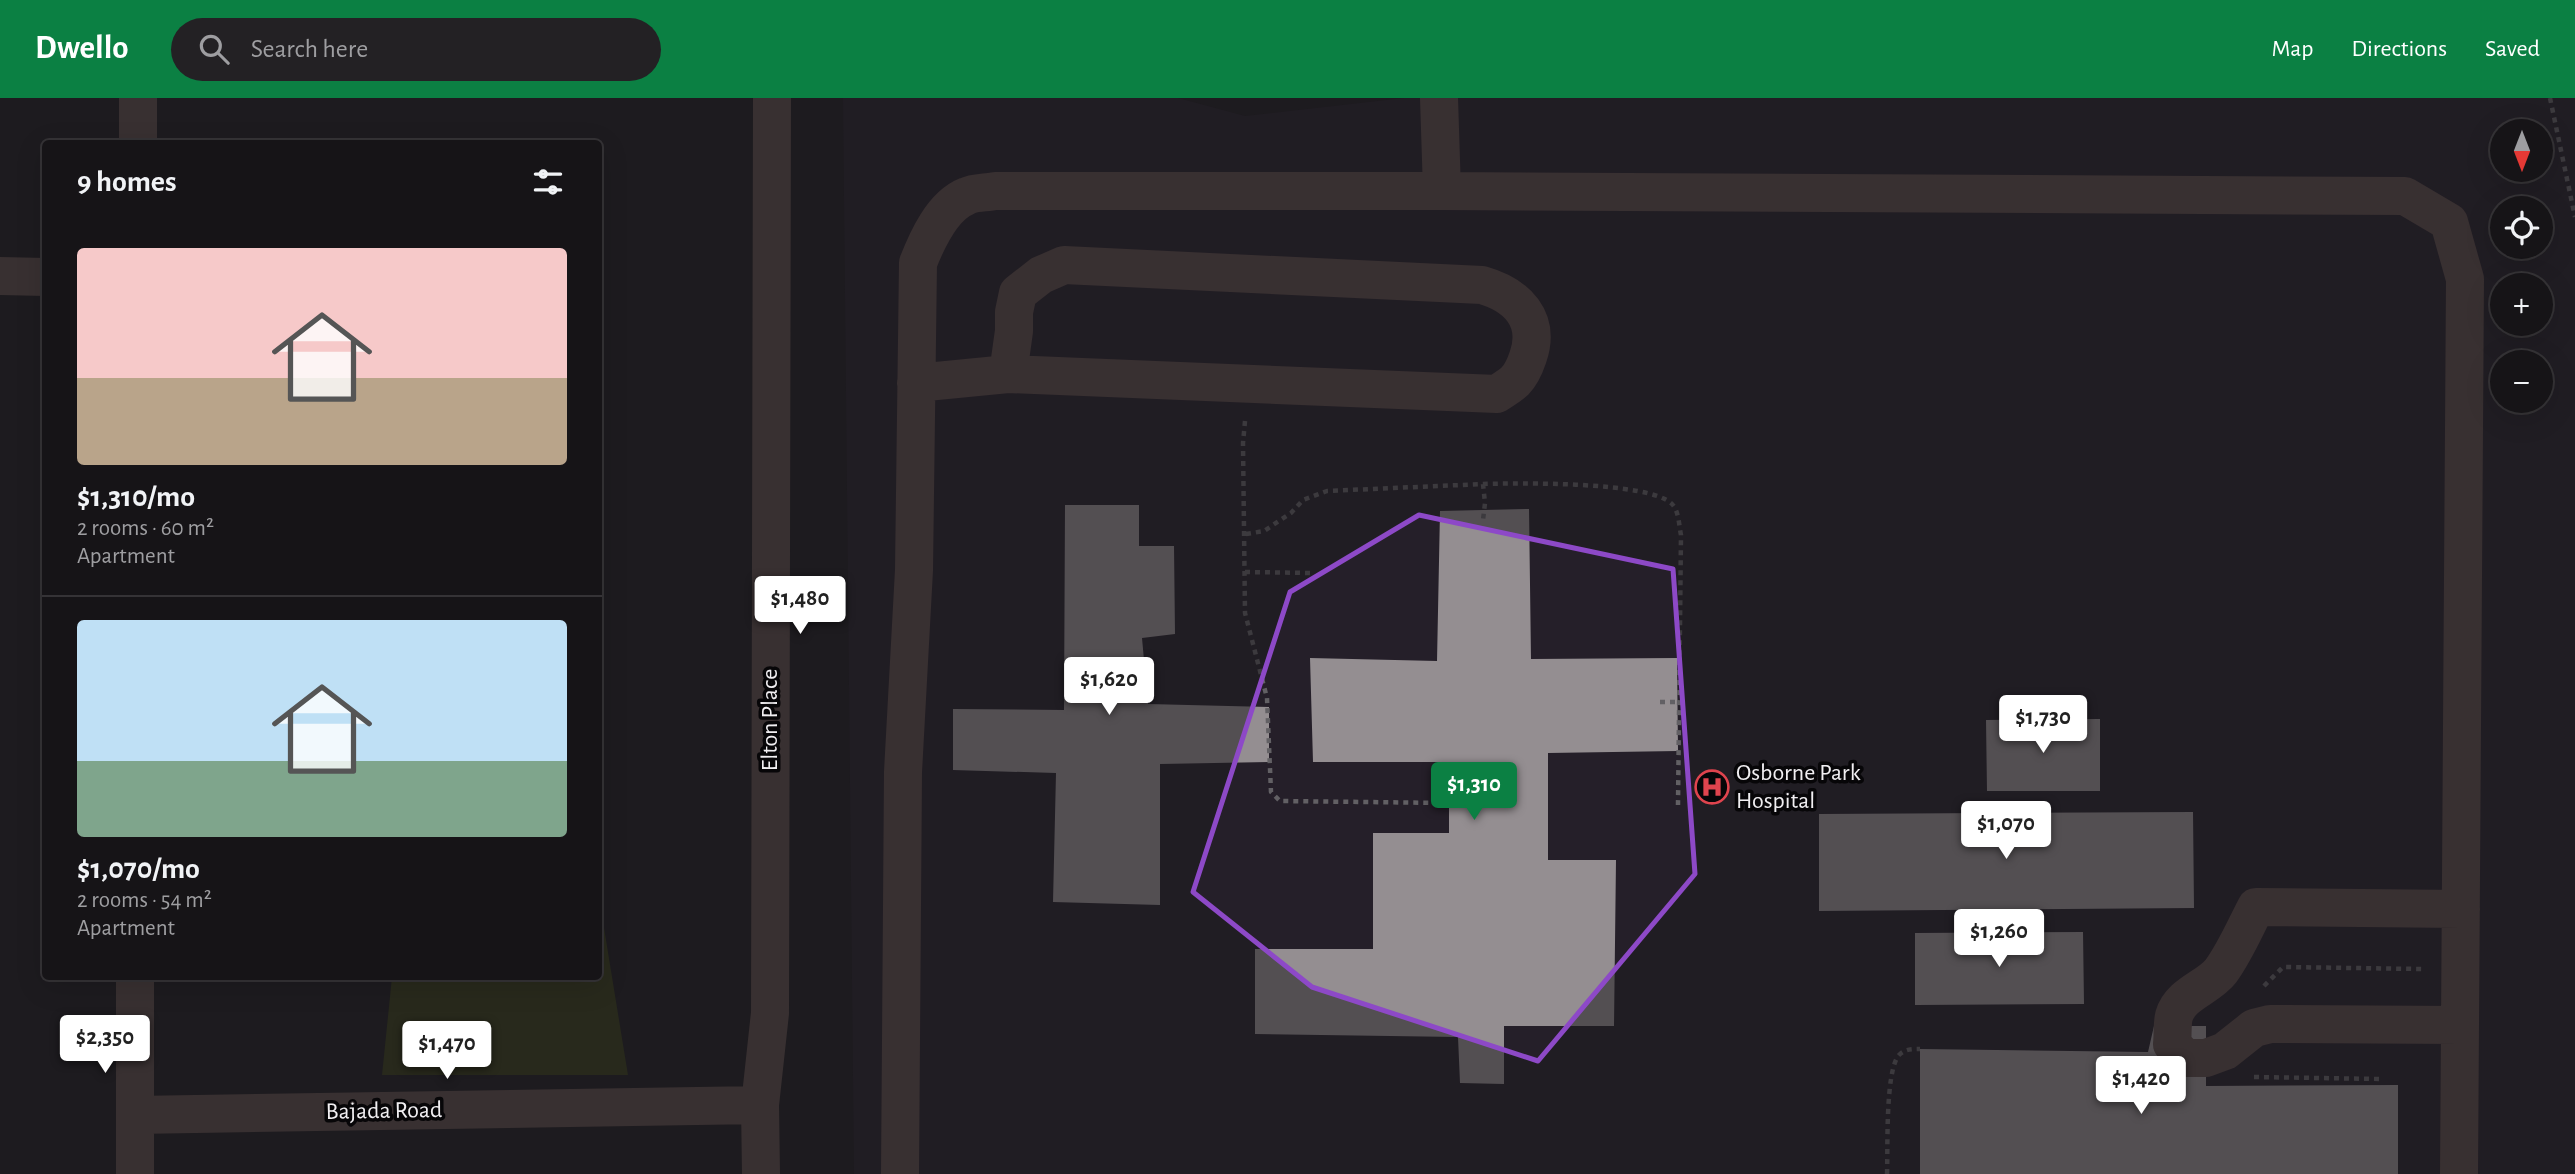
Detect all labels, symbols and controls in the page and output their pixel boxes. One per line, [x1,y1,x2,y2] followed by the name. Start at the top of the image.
[171,18,661,81] search box
[195,30,233,68] icon: search
[35,32,129,65] text: Dwello
[251,36,368,62] text: Search here
[2271,37,2313,61] text: Map
[2351,37,2447,61] text: Directions
[2485,37,2540,61] text: Saved
[2490,119,2553,182] north arrow
[2490,119,2553,413] map controls
[529,163,567,201] icon: filters
[77,167,177,197] text: 9 homes
[2490,196,2553,259] button: locate
[2490,273,2553,336] button: +
[259,294,385,420] icon: home
[2490,350,2553,413] button: −
[77,482,195,512] text: $1,310/mo
[77,517,214,540] text: 2 rooms · 60 m²
[77,545,175,568] text: Apartment
[743,576,857,636] pin: $1,480
[771,587,829,610] text: $1,480
[1052,658,1166,717] pin: $1,620
[259,666,385,792] icon: home
[1080,668,1138,691] text: $1,620
[758,669,782,771] street label: Elton Place
[1986,696,2100,755] pin: $1,730
[2015,706,2071,729] text: $1,730
[1736,761,1861,813] place label: Osborne Park Hospital
[1417,762,1531,822] pin: $1,310
[1693,768,1731,806] hospital icon: Osborne Park Hospital
[1447,773,1501,796] text: $1,310
[1949,802,2063,861] pin: $1,070
[1977,812,2035,835] text: $1,070
[77,854,200,884] text: $1,070/mo
[77,889,212,912] text: 2 rooms · 54 m²
[1942,910,2056,969] pin: $1,260
[77,917,175,940] text: Apartment
[1970,920,2028,943] text: $1,260
[48,1016,162,1075] pin: $2,350
[390,1021,504,1081] pin: $1,470
[76,1026,134,1049] text: $2,350
[418,1032,476,1055] text: $1,470
[2084,1056,2198,1116] pin: $1,420
[2112,1067,2170,1090] text: $1,420
[325,1098,443,1124] street label: Bajada Road

